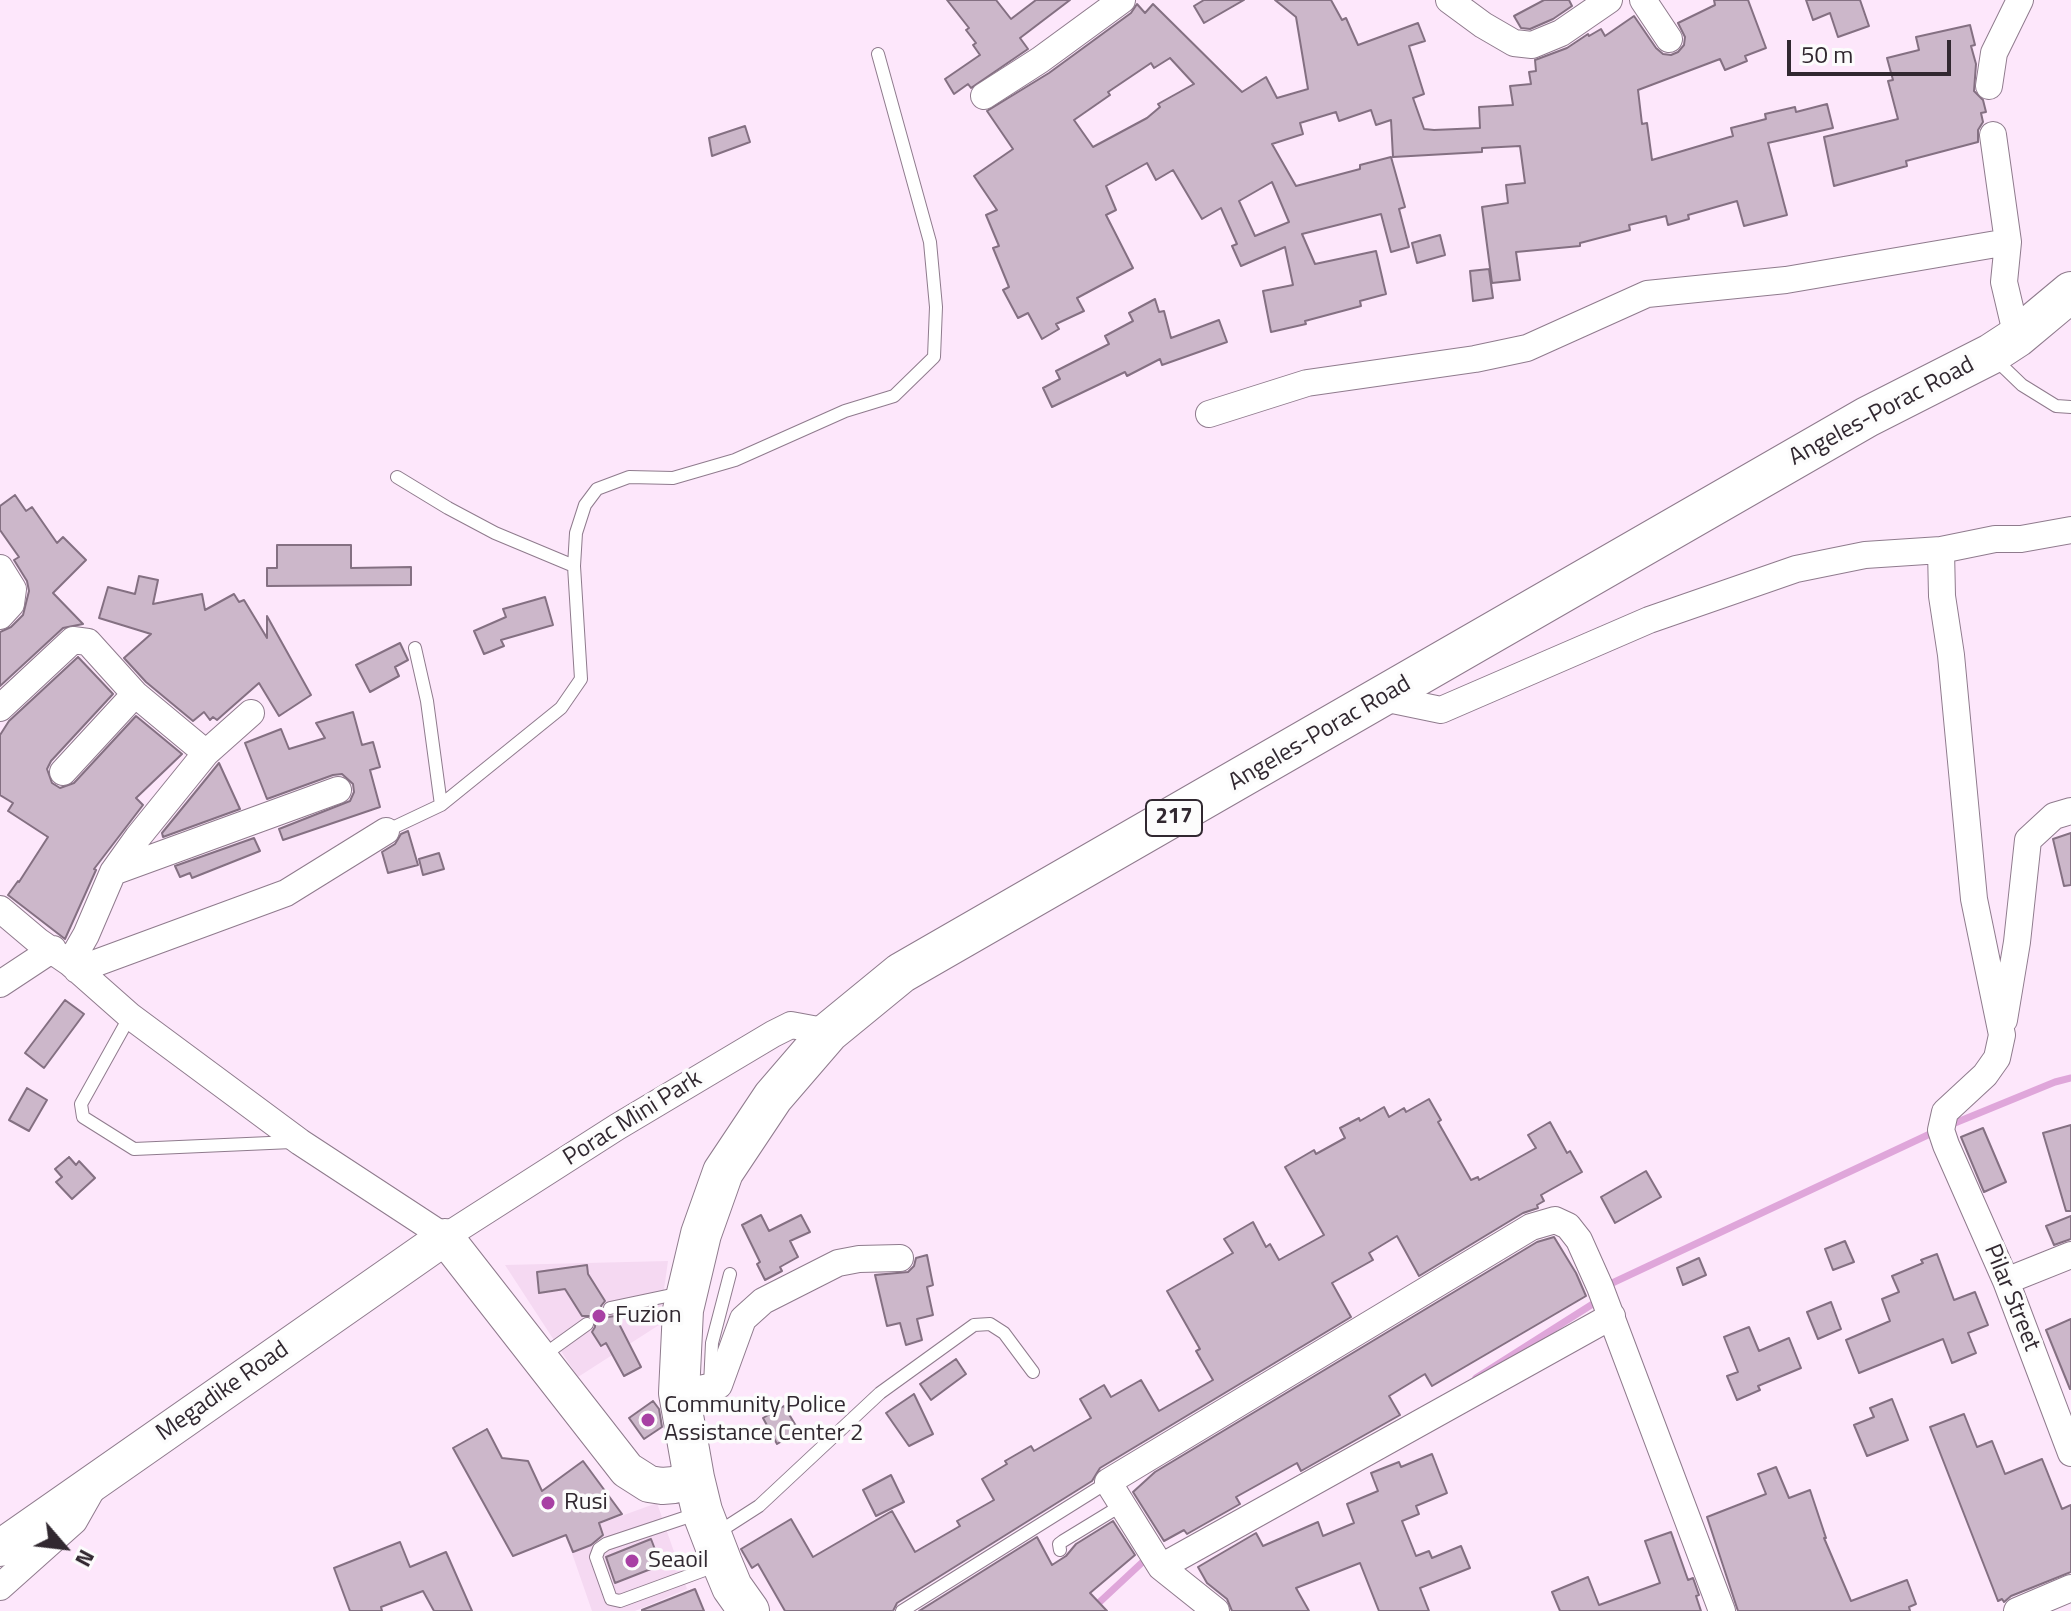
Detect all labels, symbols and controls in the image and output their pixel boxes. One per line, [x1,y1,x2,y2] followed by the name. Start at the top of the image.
[1791,24,1955,74] scale bar
[1801,36,1853,72] text: 50 m
[1784,351,1980,473] street label: Angeles-Porac Road
[1224,670,1416,798] street label: Angeles-Porac Road
[1146,800,1202,836] road number: 217
[559,1065,707,1173] street label: Porac Mini Park
[1977,1240,2045,1356] street label: Pilar Street
[615,1302,682,1330] place label: Fuzion
[590,1307,608,1325] marker: Fuzion
[151,1336,295,1448] street label: Megadike Road
[664,1392,863,1448] place label: Community Police Assistance Center 2
[639,1411,657,1429] marker: Community Police Assistance Center 2
[564,1489,608,1517] place label: Rusi
[539,1494,557,1512] marker: Rusi
[24,1507,104,1587] north arrow
[67,1544,104,1573] text: N
[648,1547,709,1575] place label: Seaoil
[623,1552,641,1570] marker: Seaoil

